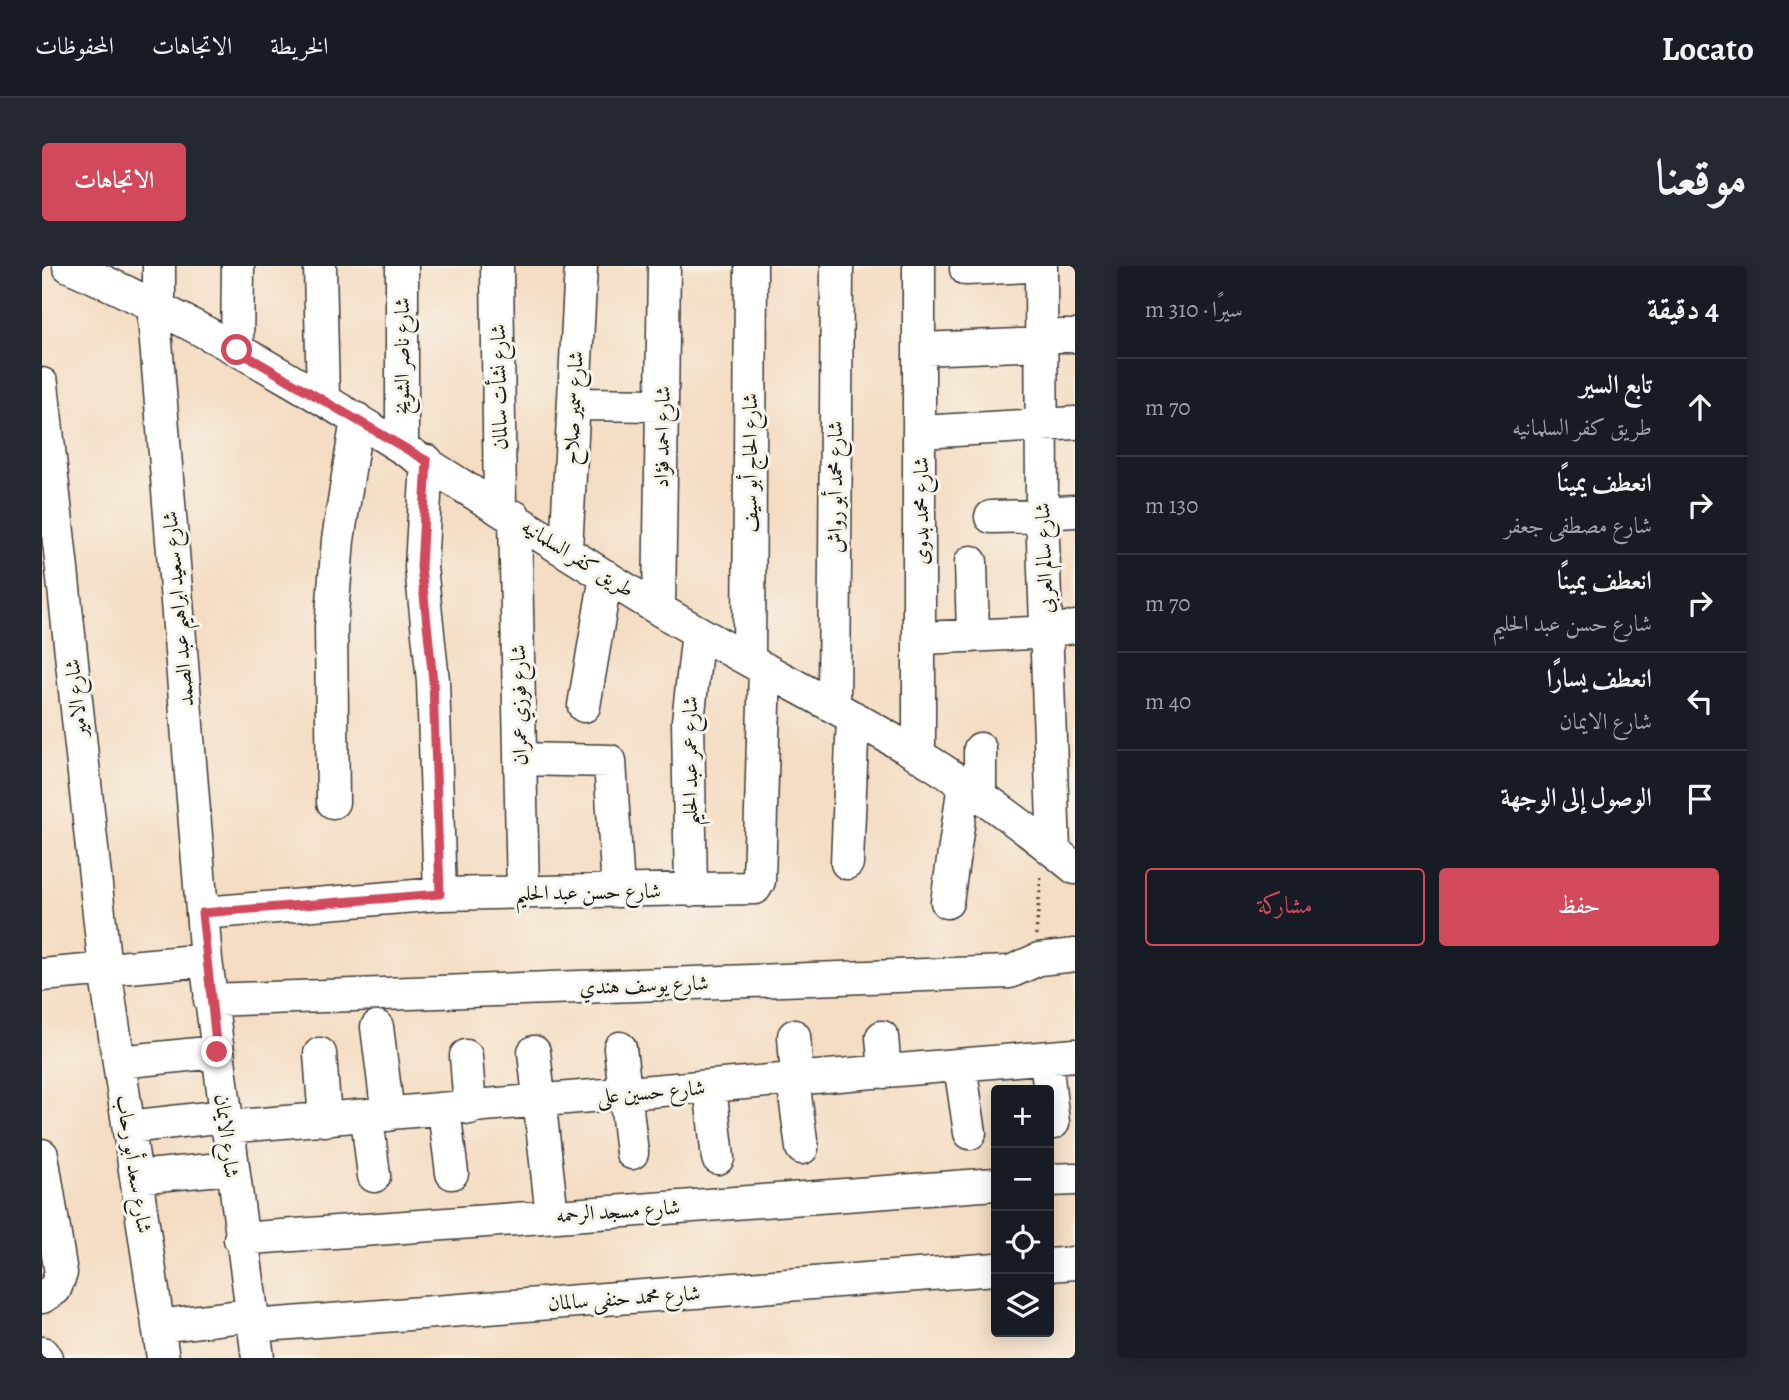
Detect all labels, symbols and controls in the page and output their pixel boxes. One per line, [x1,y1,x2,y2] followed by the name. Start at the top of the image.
[1662,26,1754,71] text: Locato
[35,30,114,62] text: المحفوظات
[152,30,232,62] text: الاتجاهات
[270,30,329,62] text: الخريطة
[42,143,186,221] button: الاتجاهات
[1655,144,1747,211] text: موقعنا
[1647,289,1719,329] text: 4 دقيقة
[1145,294,1243,325] text: سيرًا · 310 m
[388,297,420,415] street label: شارع ناصر الشويخ
[483,324,518,450] street label: شارع نشأت سالمان
[221,334,252,365] route start
[556,350,595,466] street label: شارع سمير صلاح
[1580,367,1652,402] text: تابع السير
[647,386,681,488] street label: شارع احمد فؤاد
[1681,388,1719,426] icon: ahead
[1145,392,1191,423] text: 70 m
[735,393,769,533] street label: شارع الحاج أبو سيف
[1512,412,1652,443] text: طريق كفر السلمانيه
[820,421,853,553] street label: شارع محمد أبو رواش
[907,457,939,565] street label: شارع محمد بدوى
[1557,465,1652,500] text: انعطف يمينًا
[1681,486,1719,524] icon: right
[1145,490,1198,521] text: 130 m
[1028,502,1064,614] street label: شارع سالم العربى
[156,509,207,708] street label: شارع سعيد ابراهيم عبد الصمد
[1504,510,1652,541] text: شارع مصطفى جعفر
[516,512,640,604] street label: طريق كفر السلمانيه
[1557,563,1652,598] text: انعطف يمينًا
[1681,584,1719,622] icon: right
[1145,588,1191,619] text: 70 m
[1492,608,1652,639] text: شارع حسن عبد الحليم
[504,644,538,766] street label: شارع فوزي عمران
[58,657,98,740] street label: شارع الامير
[1546,661,1652,696] text: انعطف يسارًا
[1681,682,1719,720] icon: left
[1145,686,1191,717] text: 40 m
[676,696,711,826] street label: شارع عمر عبد الحليم
[1559,706,1652,737] text: شارع الايمان
[1500,780,1652,815] text: الوصول إلى الوجهة
[1681,780,1719,818] icon: arrive
[1145,868,1425,946] button: مشاركة
[1439,868,1719,946] button: حفظ
[515,877,661,914] street label: شارع حسن عبد الحليم
[579,969,709,1005] street label: شارع يوسف هندي
[201,1036,232,1067] route end
[596,1073,707,1115] street label: شارع حسين على
[991,1085,1054,1337] map controls
[991,1085,1054,1148] button: +
[204,1092,246,1180] street label: شارع الايمان
[105,1093,160,1236] street label: شارع سعد أبو رحاب
[991,1148,1054,1211] button: −
[555,1193,681,1233] street label: شارع مسجد الرحمه
[991,1211,1054,1274] button: locate
[991,1274,1054,1337] button: layers
[547,1279,702,1321] street label: شارع محمد حنفى سالمان

